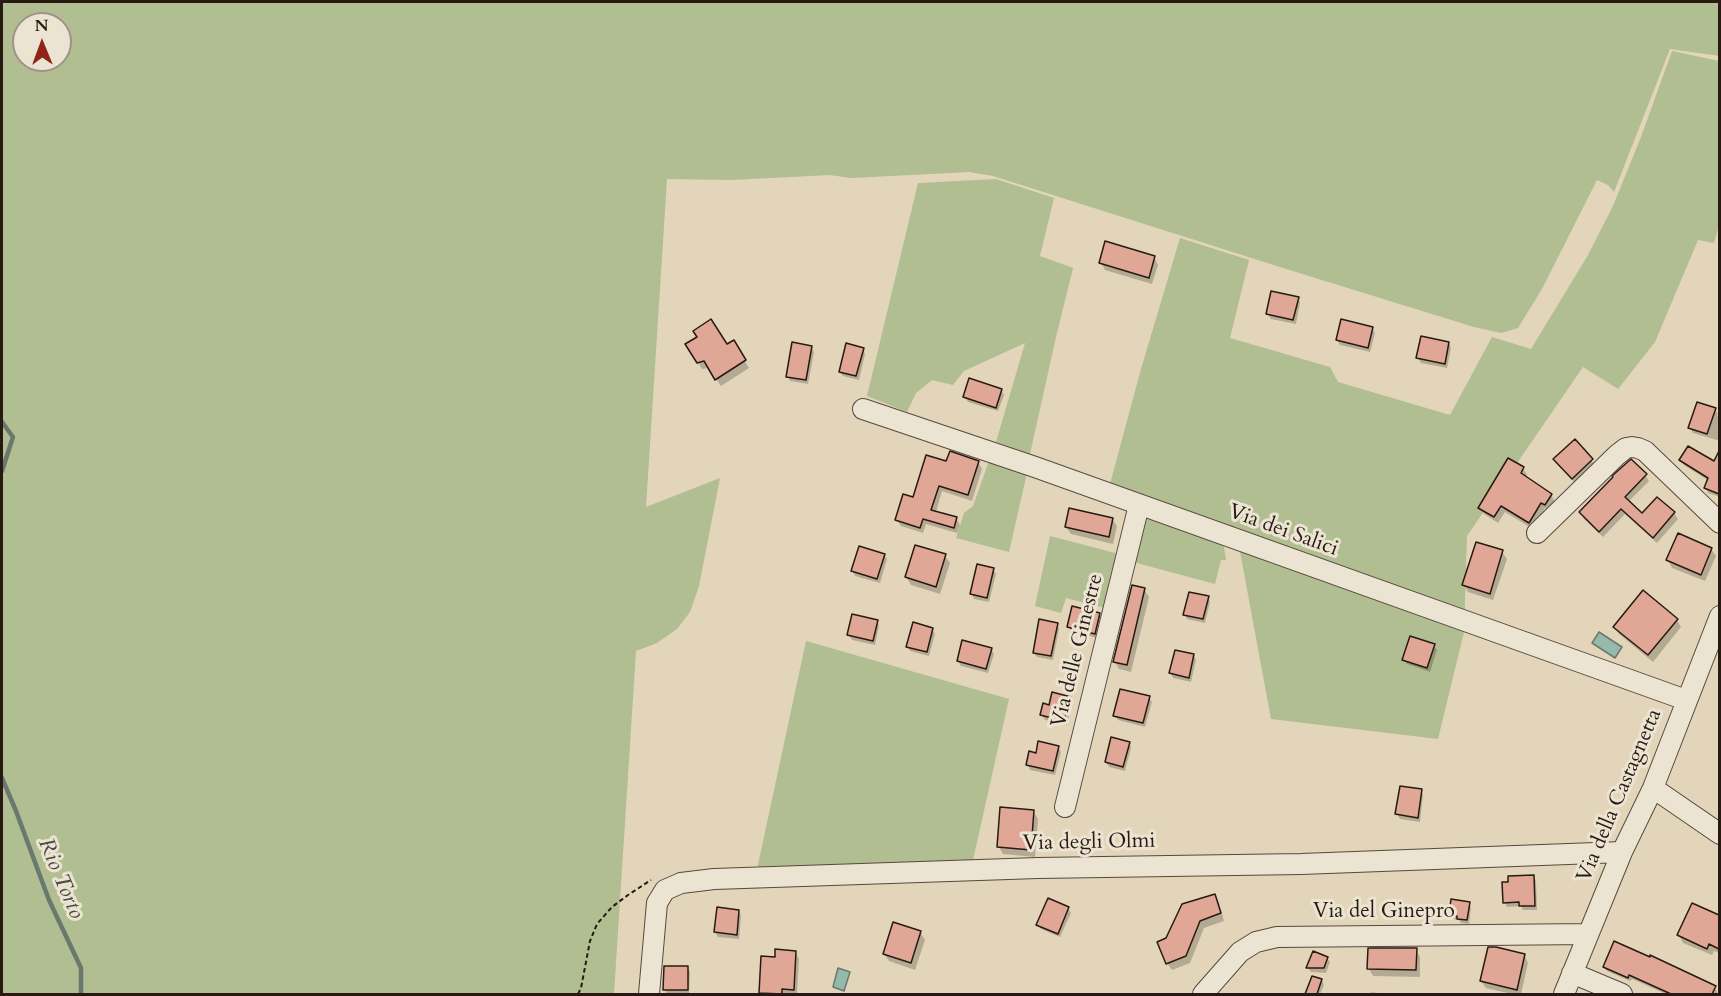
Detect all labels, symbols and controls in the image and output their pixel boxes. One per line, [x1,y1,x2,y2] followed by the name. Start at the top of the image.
[12,12,72,72] north arrow
[35,15,49,37] text: N
[1225,500,1341,562] street label: Via dei Salici
[1047,572,1109,730] street label: Via delle Ginestre
[1572,706,1668,886] street label: Via della Castagnetta
[1022,829,1156,857] street label: Via degli Olmi
[31,835,89,923] water label: Rio Torto
[1313,899,1455,925] street label: Via del Ginepro

